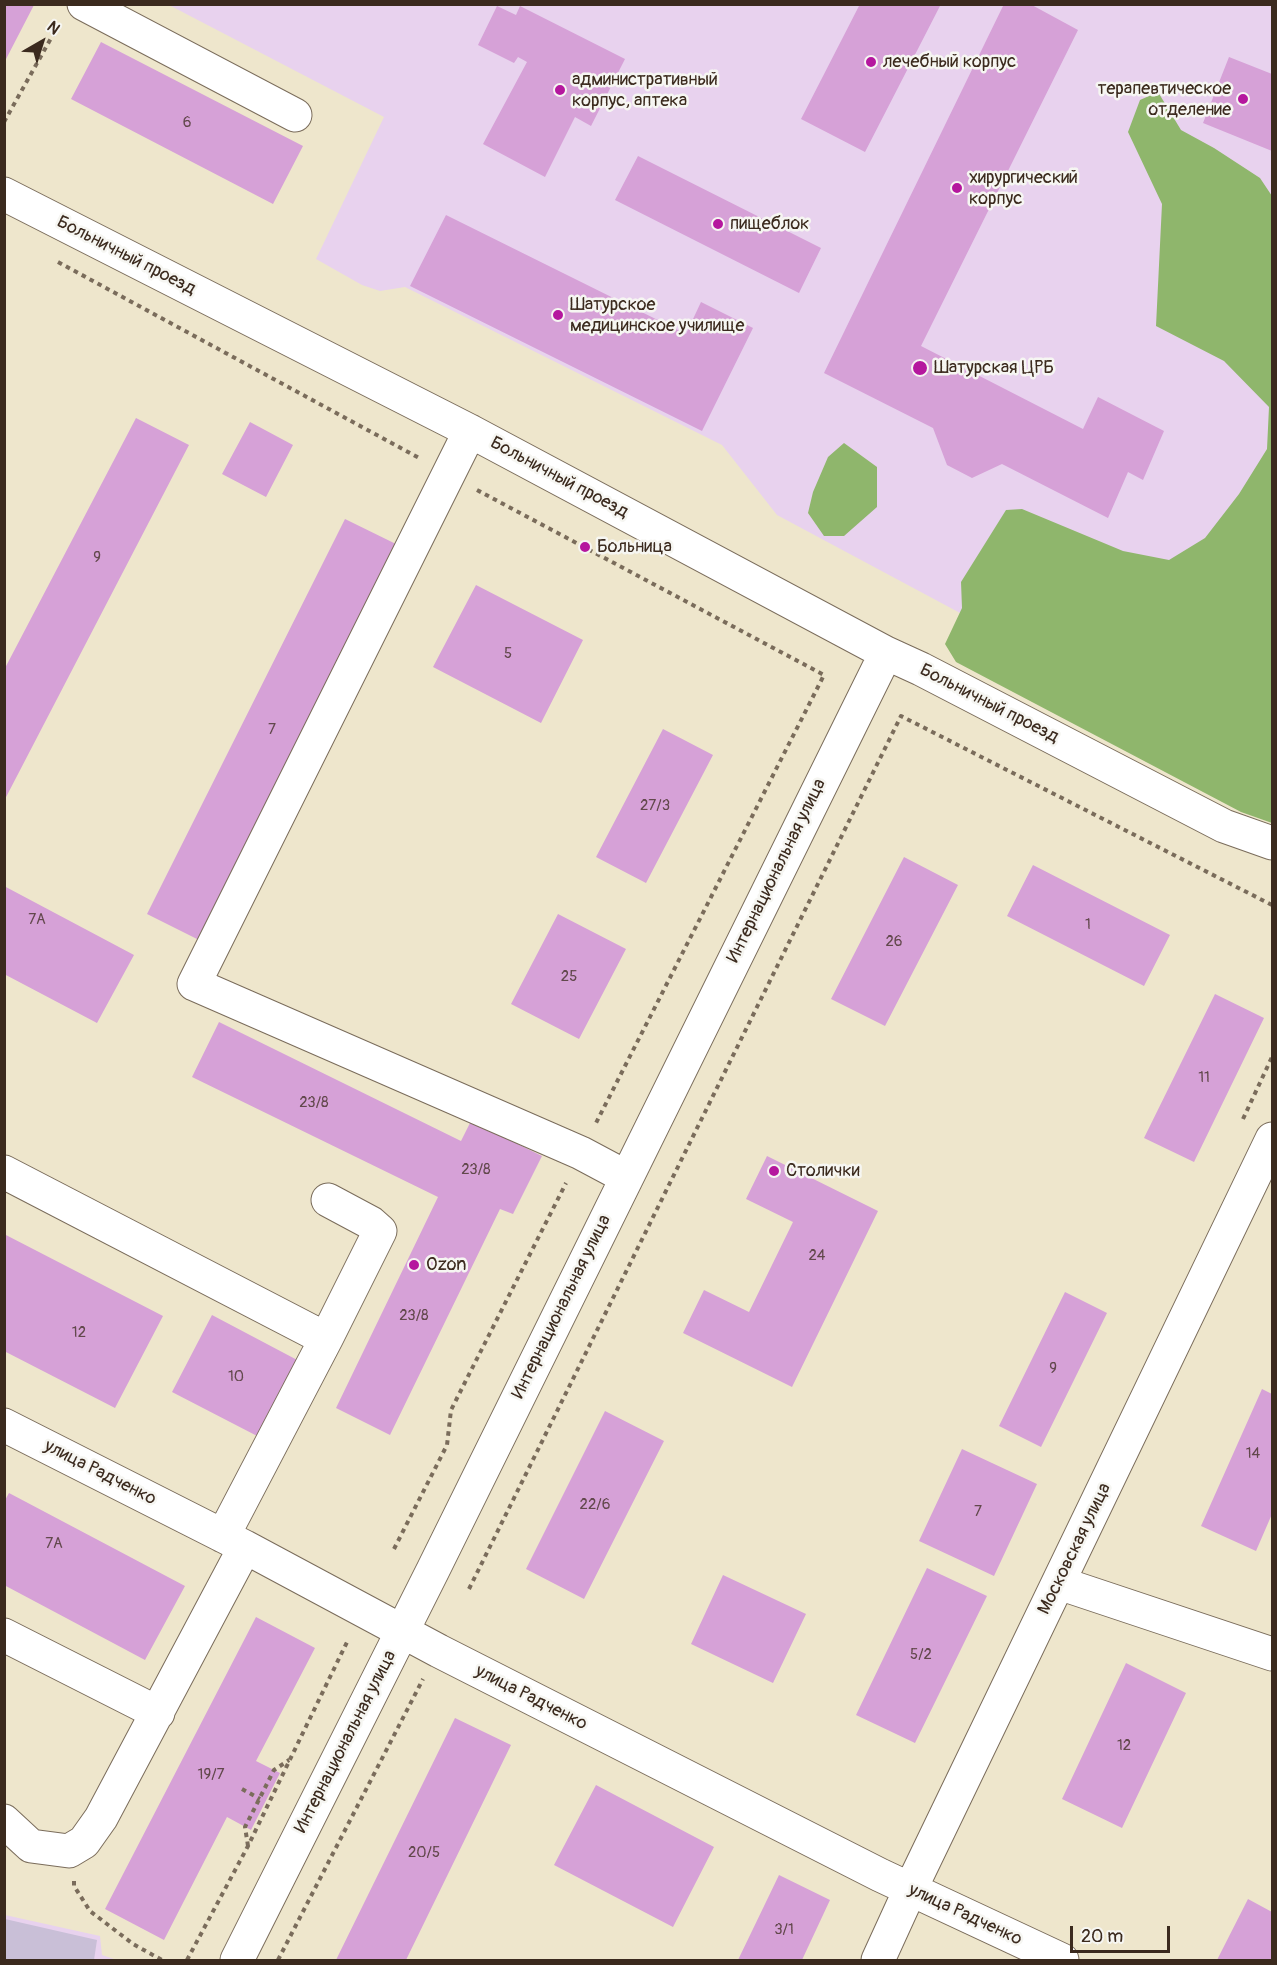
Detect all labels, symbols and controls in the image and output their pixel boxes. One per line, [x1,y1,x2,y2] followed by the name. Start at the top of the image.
[12,12,72,72] north arrow
[43,17,64,39] text: N
[883,51,1016,73] place label: лечебный корпус
[864,55,878,69] marker: лечебный корпус
[572,69,718,112] place label: административный корпус, аптека
[1097,78,1231,121] place label: терапевтическое отделение
[553,83,567,97] marker: административный корпус, аптека
[1236,92,1250,106] marker: терапевтическое отделение
[183,114,191,132] house number: 6
[969,167,1078,210] place label: хирургический корпус
[950,181,964,195] marker: хирургический корпус
[53,212,199,300] street label: Больничный проезд
[730,213,809,235] place label: пищеблок
[711,217,725,231] marker: пищеблок
[570,294,744,336] place label: Шатурское медицинское училище
[551,308,565,322] marker: Шатурское медицинское училище
[934,357,1054,379] place label: Шатурская ЦРБ
[911,359,929,377] marker: Шатурская ЦРБ
[486,433,632,523] street label: Больничный проезд
[597,536,672,558] place label: Больница
[578,540,592,554] marker: Больница
[93,549,101,567] house number: 9
[504,645,512,663] house number: 5
[916,660,1062,748] street label: Больничный проезд
[268,721,276,739] house number: 7
[723,775,831,967] street label: Интернациональная улица
[640,797,670,815] house number: 27/3
[28,911,46,929] house number: 7А
[1085,916,1091,934] house number: 1
[885,933,903,951] house number: 26
[561,968,577,986] house number: 25
[1198,1069,1210,1087] house number: 11
[299,1094,329,1112] house number: 23/8
[786,1160,860,1182] place label: Столички
[461,1161,491,1179] house number: 23/8
[767,1164,781,1178] marker: Столички
[508,1211,616,1403] street label: Интернациональная улица
[808,1247,826,1265] house number: 24
[426,1254,466,1276] place label: Ozon
[407,1258,421,1272] marker: Ozon
[399,1307,429,1325] house number: 23/8
[72,1324,86,1342] house number: 12
[1049,1360,1057,1378] house number: 9
[228,1368,244,1386] house number: 10
[40,1436,160,1510] street label: улица Радченко
[1246,1445,1260,1463] house number: 14
[1034,1480,1116,1618] street label: Московская улица
[580,1496,610,1514] house number: 22/6
[974,1503,982,1521] house number: 7
[45,1535,63,1553] house number: 7А
[910,1646,932,1664] house number: 5/2
[290,1647,402,1837] street label: Интернациональная улица
[471,1661,591,1735] street label: улица Радченко
[1117,1737,1131,1755] house number: 12
[198,1766,224,1784] house number: 19/7
[408,1844,440,1862] house number: 20/5
[905,1879,1025,1951] street label: улица Радченко
[1073,1914,1174,1952] scale bar
[774,1921,794,1939] house number: 3/1
[1081,1925,1123,1948] text: 20 m

